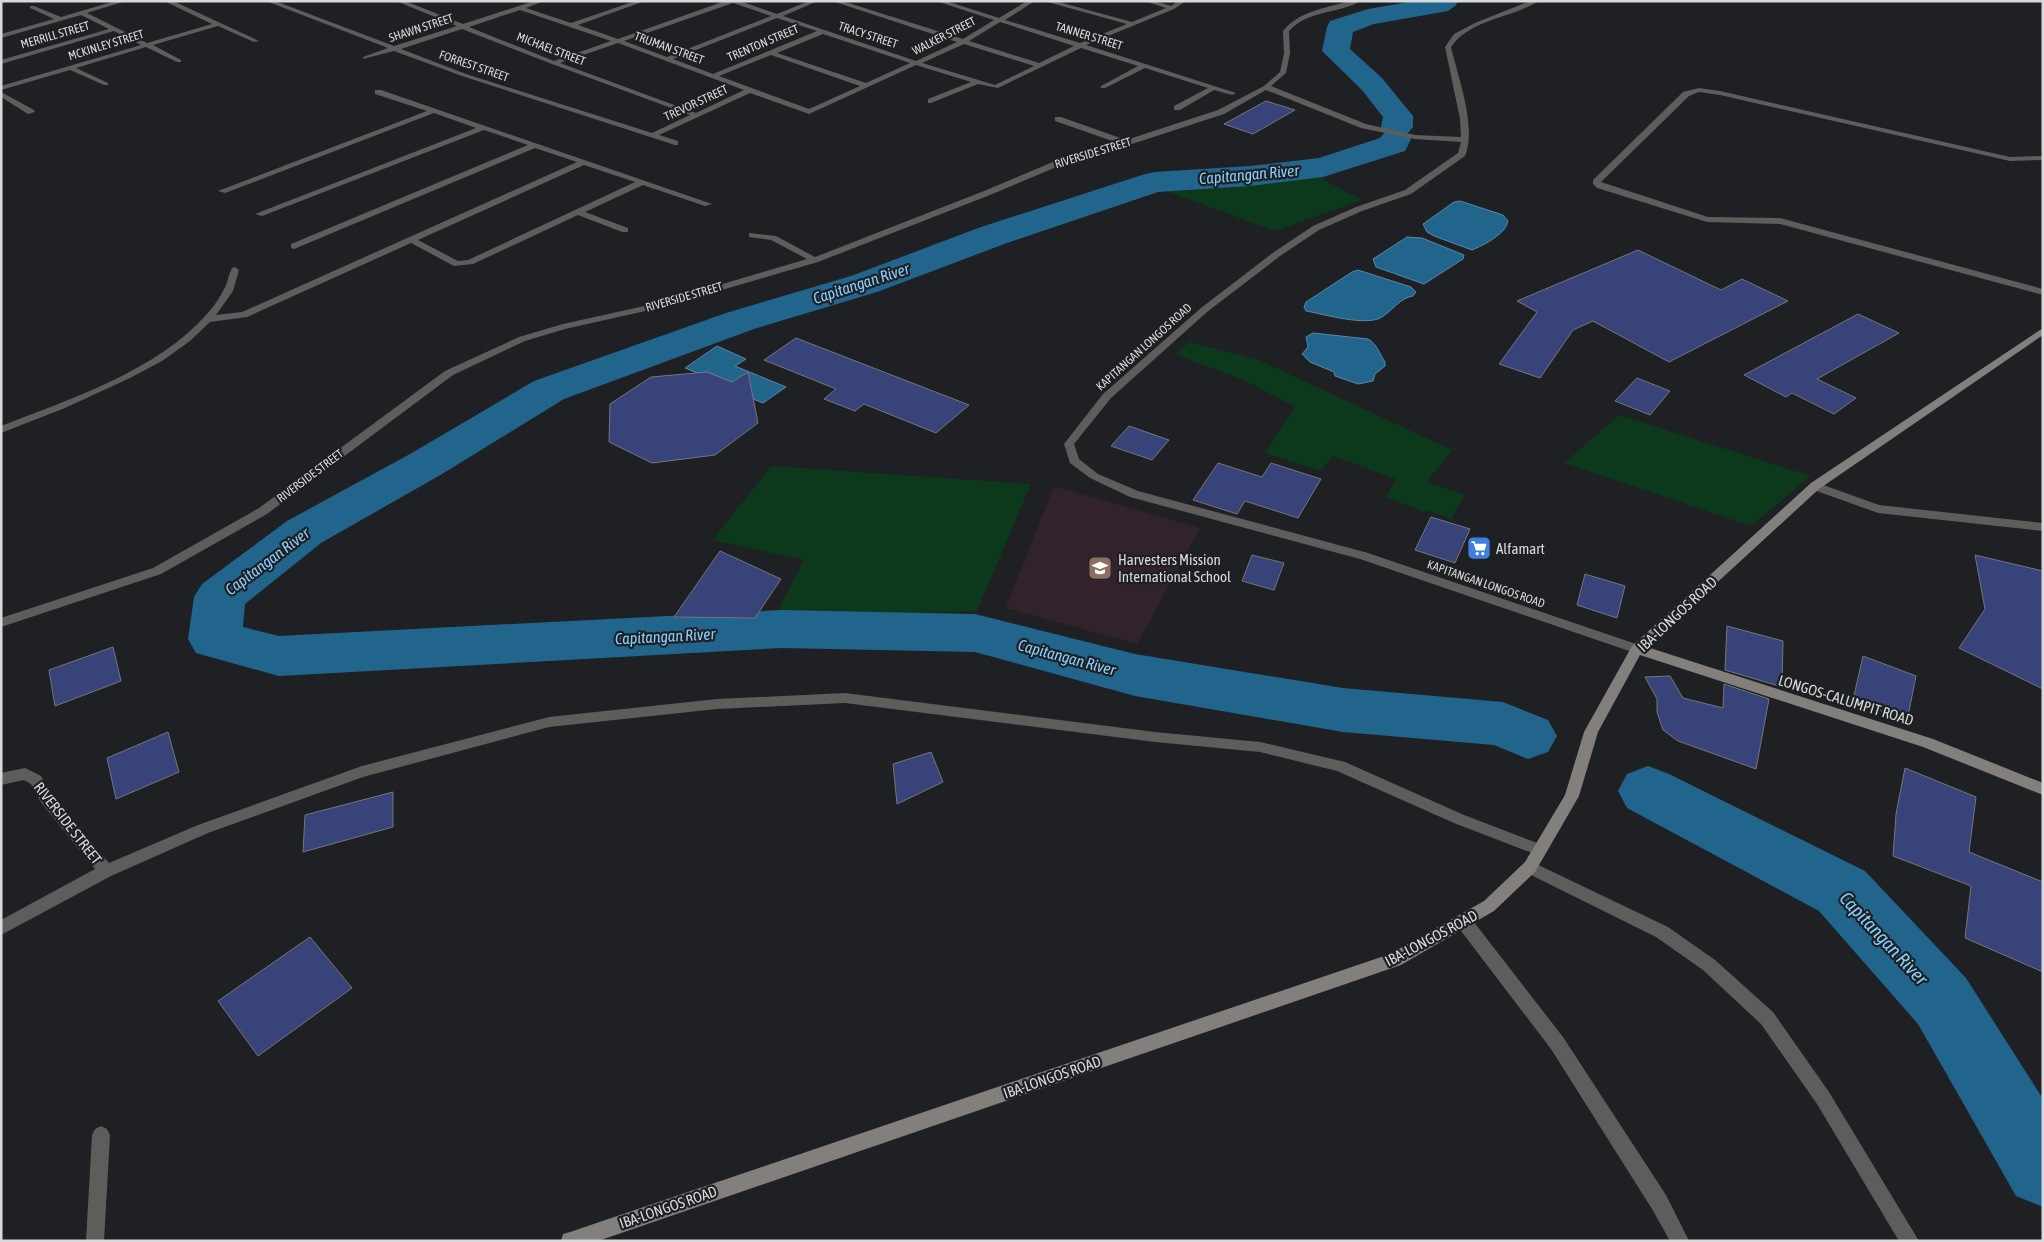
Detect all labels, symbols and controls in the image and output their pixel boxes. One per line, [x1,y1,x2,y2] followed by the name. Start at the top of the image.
[387,11,456,45] street label: SHAWN STREET
[910,14,979,58] street label: WALKER STREET
[19,18,92,52] street label: MERRILL STREET
[837,19,900,51] street label: TRACY STREET
[1054,19,1125,53] street label: TANNER STREET
[725,21,801,64] street label: TRENTON STREET
[67,27,146,63] street label: MCKINLEY STREET
[515,29,588,69] street label: MICHAEL STREET
[632,29,706,67] street label: TRUMAN STREET
[437,48,511,85] street label: FORREST STREET
[662,82,731,124] street label: TREVOR STREET
[1053,134,1134,171] street label: RIVERSIDE STREET
[1198,161,1301,188] water label: Capitangan River
[811,259,913,308] water label: Capitangan River
[644,279,725,315] street label: RIVERSIDE STREET
[1093,300,1195,394] street label: KAPITANGAN LONGOS ROAD
[274,446,347,505] street label: RIVERSIDE STREET
[222,523,314,599] water label: Capitangan River
[1466,535,1492,561] supermarket icon: Alfamart
[1496,540,1545,557] place label: Alfamart
[1118,551,1231,585] place label: Harvesters Mission International School
[1087,555,1113,581] school or university icon: Harvesters Mission International School
[1425,557,1547,611] street label: KAPITANGAN LONGOS ROAD
[1634,573,1720,655] street label: IBA-LONGOS ROAD
[614,624,717,649] water label: Capitangan River
[1016,635,1119,680] water label: Capitangan River
[1776,671,1916,729] street label: LONGOS-CALUMPIT ROAD
[31,779,106,868] street label: RIVERSIDE STREET
[1835,887,1934,990] water label: Capitangan River
[1382,907,1480,969] street label: IBA-LONGOS ROAD
[1001,1052,1103,1102] street label: IBA-LONGOS ROAD
[617,1182,719,1232] street label: IBA-LONGOS ROAD

